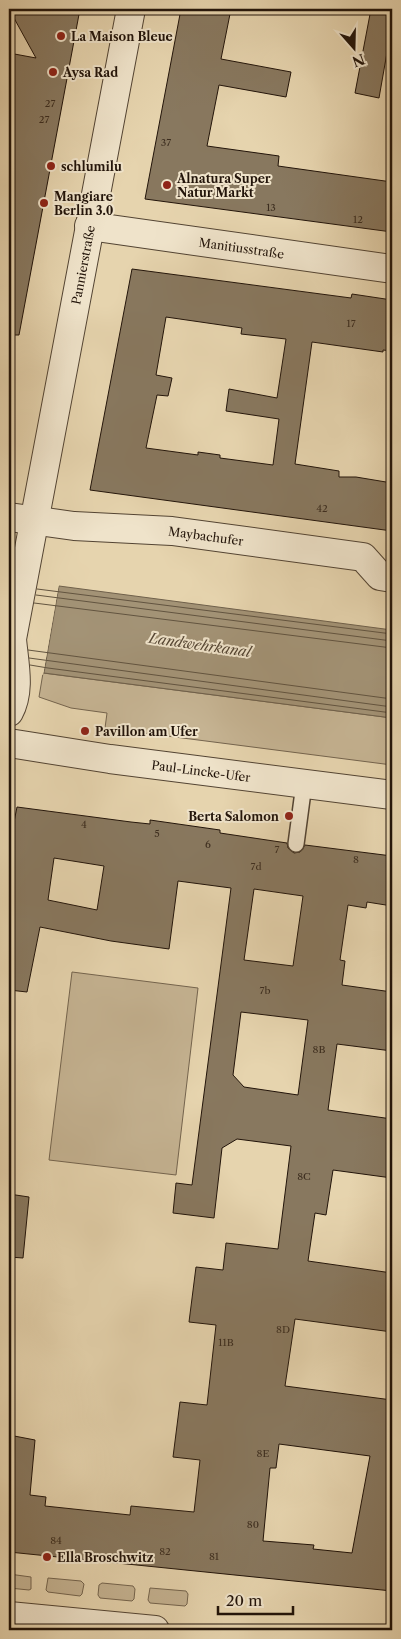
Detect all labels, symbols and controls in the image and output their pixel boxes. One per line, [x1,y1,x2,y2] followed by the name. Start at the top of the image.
[328,22,378,72] north arrow
[71,29,173,44] place label: La Maison Bleue
[55,30,67,42] marker: La Maison Bleue
[350,50,367,71] text: N
[62,65,118,80] place label: Aysa Rad
[47,66,59,78] marker: Aysa Rad
[45,97,55,110] house number: 27
[39,113,49,126] house number: 27
[161,136,171,149] house number: 37
[61,159,122,174] place label: schlumilu
[45,160,57,172] marker: schlumilu
[176,171,271,200] place label: Alnatura Super Natur Markt
[161,179,173,191] marker: Alnatura Super Natur Markt
[54,189,114,218] place label: Mangiare Berlin 3.0
[38,197,50,209] marker: Mangiare Berlin 3.0
[266,201,276,214] house number: 13
[353,213,363,226] house number: 12
[68,224,98,306] street label: Pannierstraße
[198,234,285,261] street label: Manitiusstraße
[346,317,356,330] house number: 17
[316,502,328,515] house number: 42
[168,523,244,548] street label: Maybachufer
[147,629,254,661] water label: Landwehrkanal
[95,724,198,739] place label: Pavillon am Ufer
[79,725,91,737] marker: Pavillon am Ufer
[151,757,251,784] street label: Paul-Lincke-Ufer
[188,809,280,824] place label: Berta Salomon
[283,810,295,822] marker: Berta Salomon
[81,818,87,831] house number: 4
[154,827,160,840] house number: 5
[205,838,211,851] house number: 6
[275,843,280,856] house number: 7
[353,853,359,866] house number: 8
[250,860,262,873] house number: 7d
[260,984,270,997] house number: 7b
[313,1043,325,1056] house number: 8B
[297,1170,311,1183] house number: 8C
[276,1323,290,1336] house number: 8D
[218,1336,234,1349] house number: 11B
[257,1447,270,1460] house number: 8E
[247,1518,259,1531] house number: 80
[50,1534,62,1547] house number: 84
[159,1545,171,1558] house number: 82
[57,1550,154,1565] place label: Ella Broschwitz
[209,1550,220,1563] house number: 81
[41,1551,53,1563] marker: Ella Broschwitz
[218,1584,294,1616] scale bar
[226,1591,262,1610] text: 20 m

